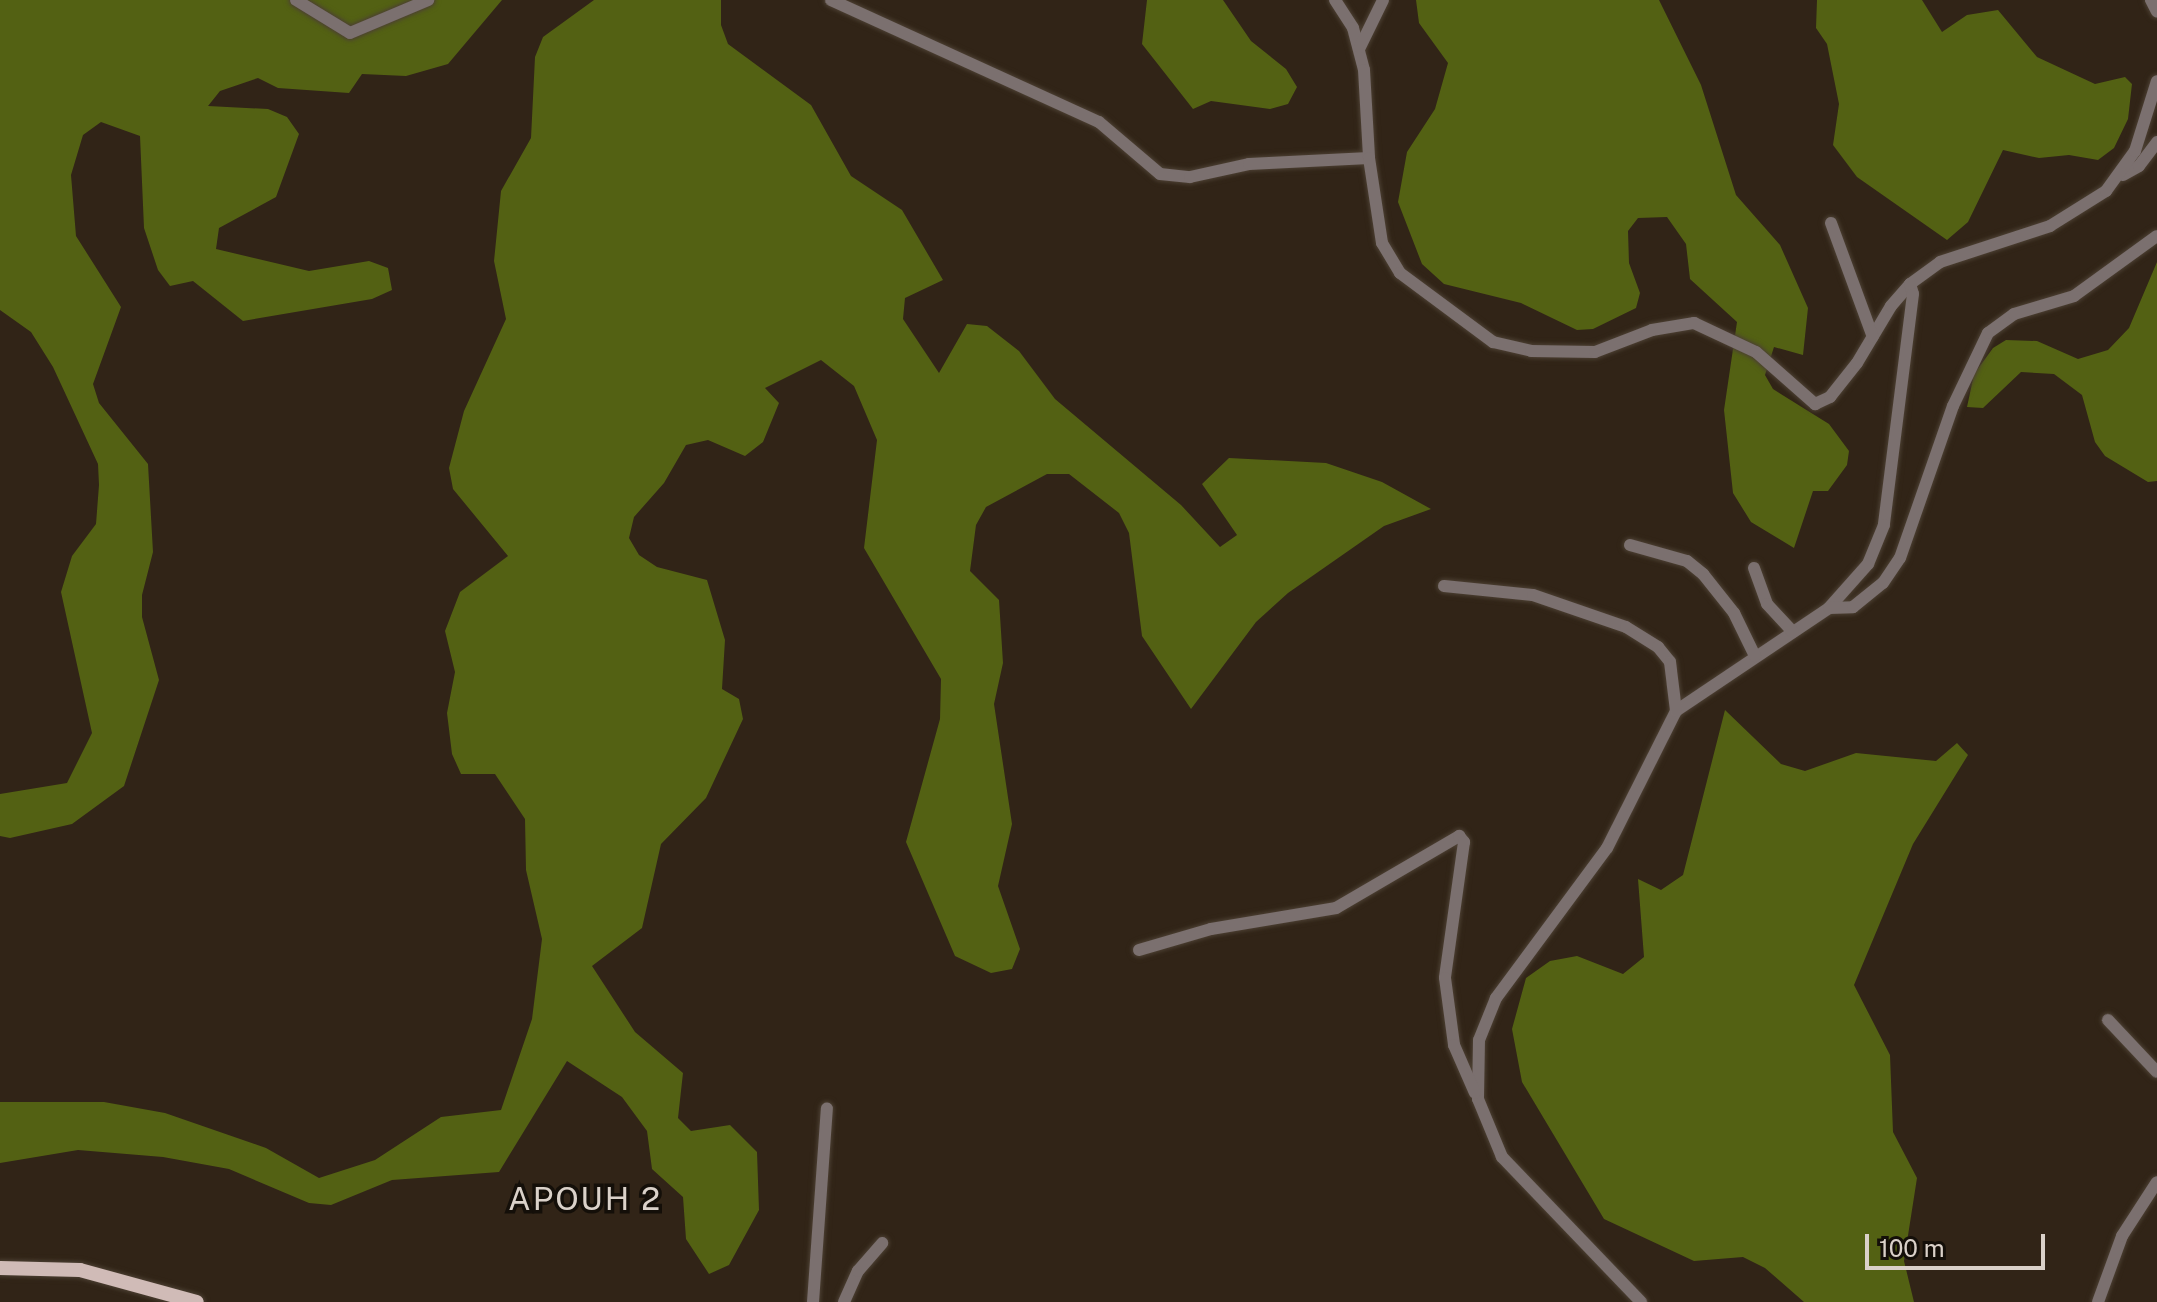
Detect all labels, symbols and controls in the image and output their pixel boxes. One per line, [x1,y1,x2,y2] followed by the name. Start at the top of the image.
[508,1180,662,1218] district label: APOUH 2
[1869,1218,2049,1268] scale bar
[1879,1234,1945,1262] text: 100 m

